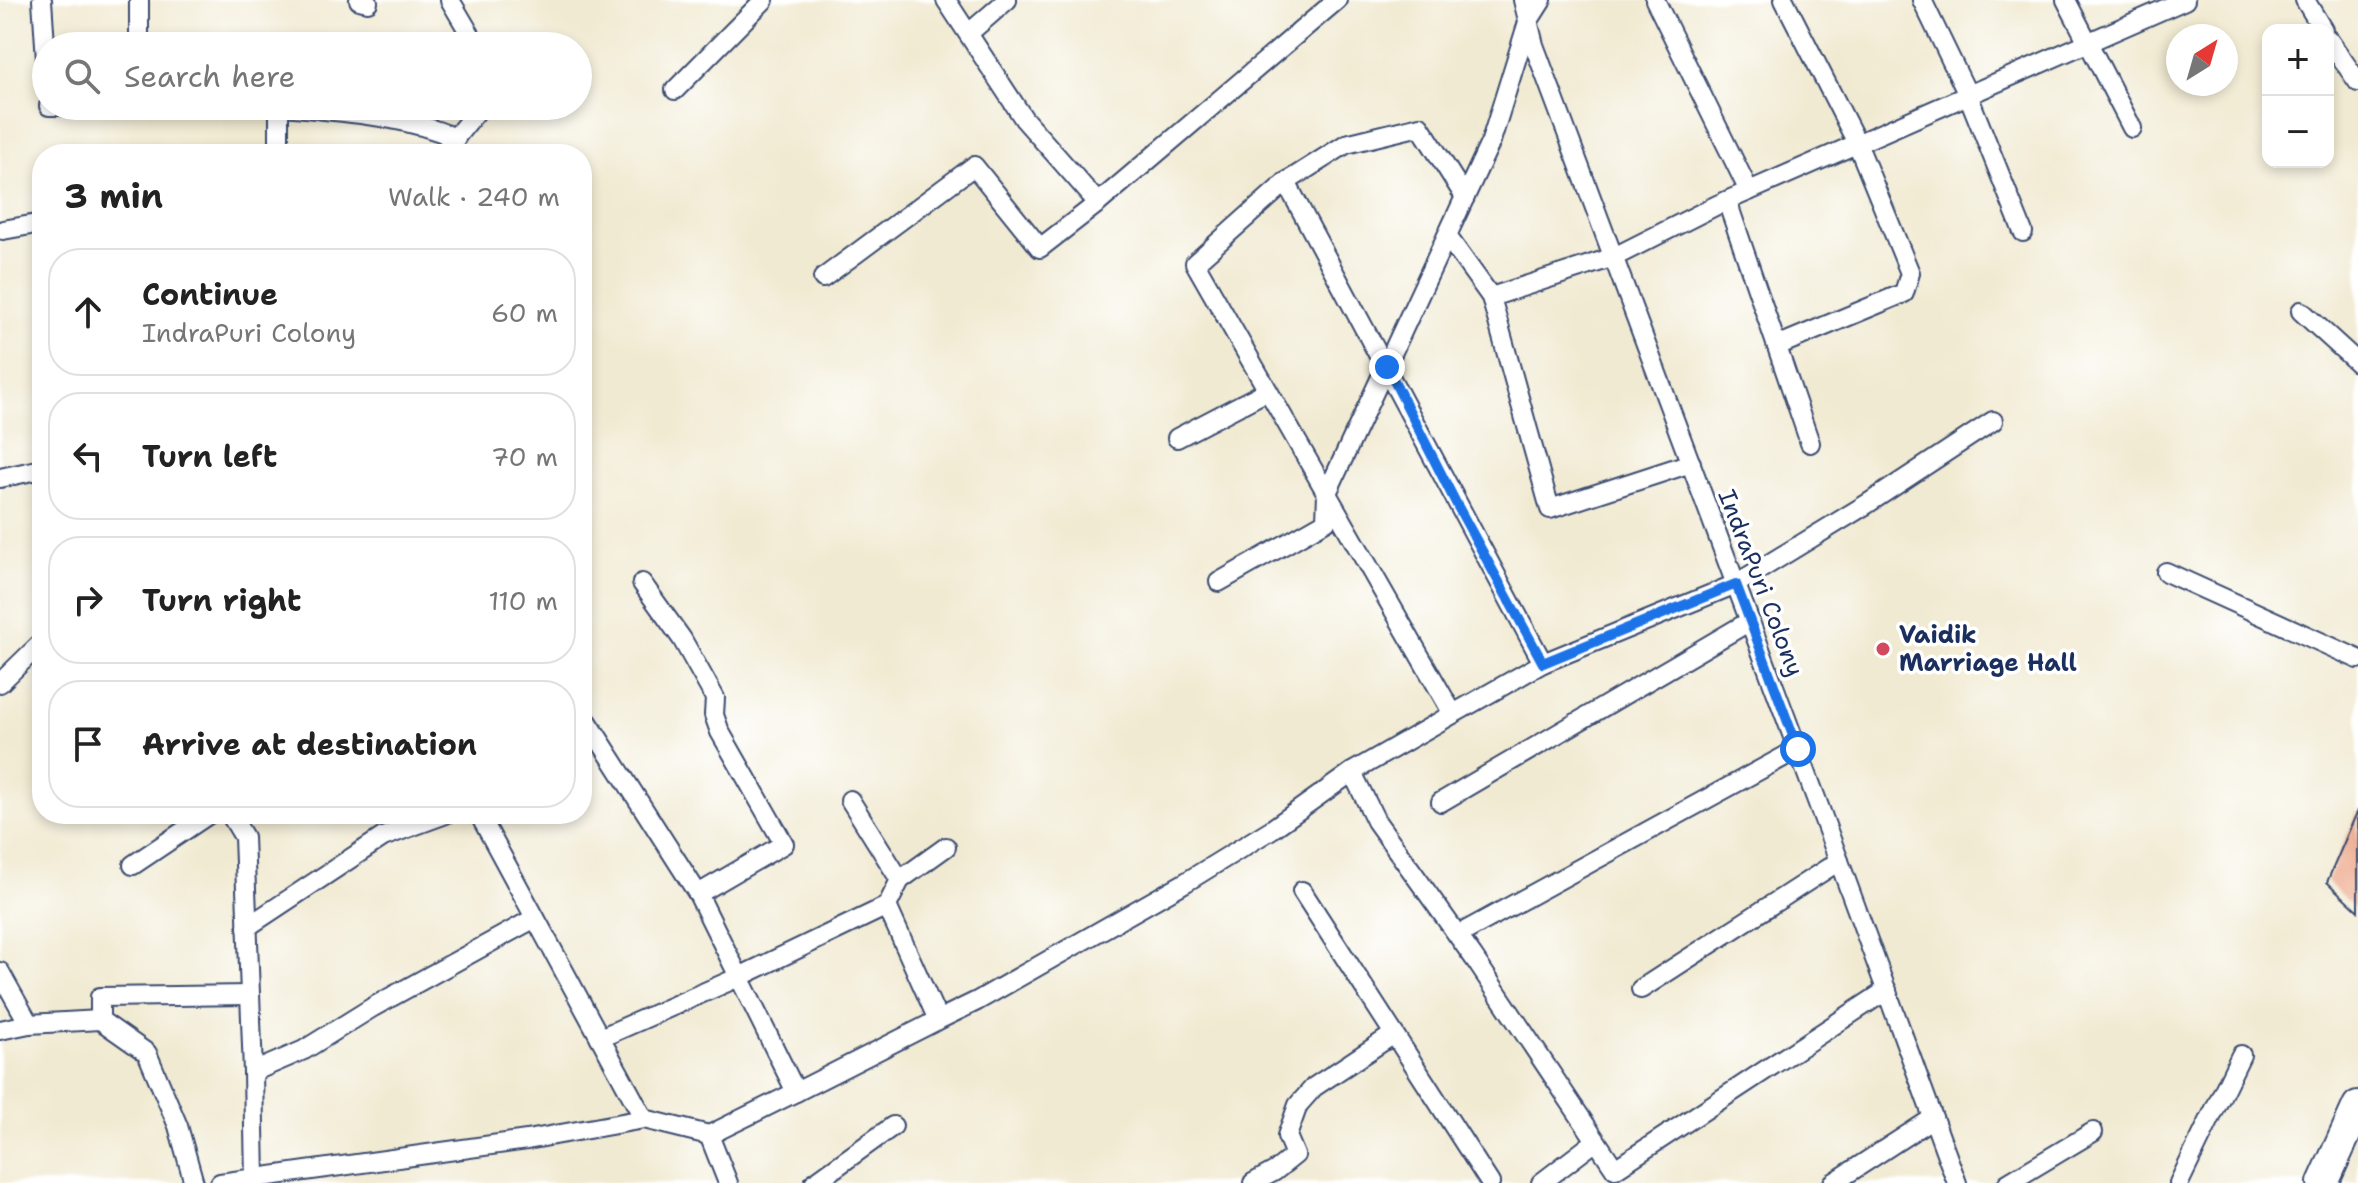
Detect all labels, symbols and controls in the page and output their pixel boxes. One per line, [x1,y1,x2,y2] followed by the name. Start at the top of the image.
[2166,24,2238,96] north arrow
[2262,24,2334,168] map controls
[2262,24,2334,96] button: +
[32,32,592,120] search box
[60,54,104,98] icon: search
[124,56,295,97] text: Search here
[2262,96,2334,168] button: −
[64,173,163,219] text: 3 min
[388,179,560,214] text: Walk · 240 m
[142,274,278,315] text: Continue
[66,290,110,334] icon: ahead
[491,295,558,330] text: 60 m
[142,315,356,350] text: IndraPuri Colony
[1369,349,1405,385] route end
[66,434,110,478] icon: left
[142,436,277,477] text: Turn left
[491,439,558,474] text: 70 m
[1711,485,1811,681] street label: IndraPuri Colony
[66,578,110,622] icon: right
[142,580,301,621] text: Turn right
[488,583,558,618] text: 110 m
[1899,619,2077,679] place label: Vaidik Marriage Hall
[1874,640,1892,658] marker: Vaidik Marriage Hall
[66,722,110,766] icon: arrive
[142,724,477,765] text: Arrive at destination
[1780,731,1816,767] route start

